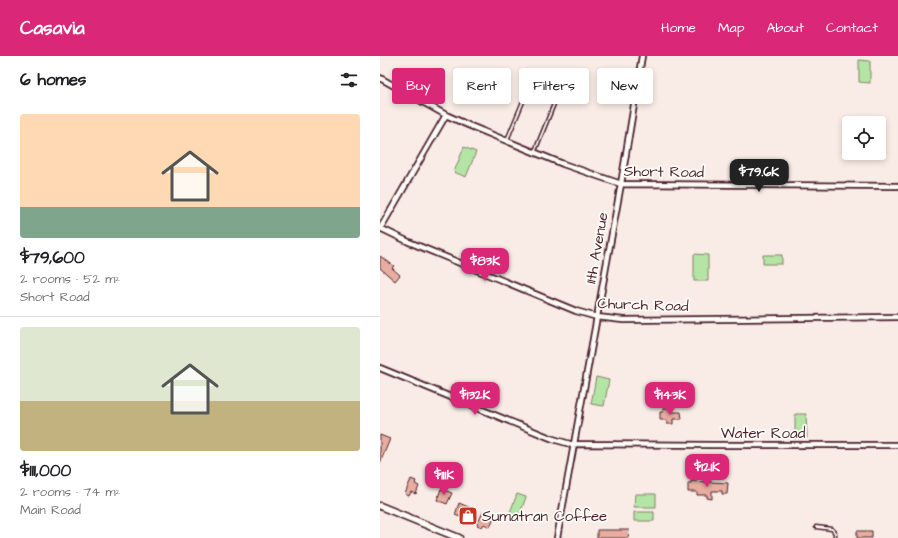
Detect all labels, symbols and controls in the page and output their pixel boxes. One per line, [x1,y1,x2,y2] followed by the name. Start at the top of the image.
[20,15,85,42] text: Casavia
[661,18,696,38] text: Home
[718,18,744,38] text: Map
[766,18,804,38] text: About
[826,18,878,38] text: Contact
[20,68,86,92] text: 6 homes
[392,68,445,104] chip: Buy
[453,68,511,104] chip: Rent
[519,68,589,104] chip: Filters
[597,68,653,104] chip: New
[338,69,360,91] icon: filters
[842,116,886,160] map controls
[842,116,886,160] button: locate
[154,140,226,212] icon: home
[726,159,792,193] pin: $79.6K
[624,161,705,183] street label: Short Road
[739,163,779,181] text: $79.6K
[580,211,614,285] street label: 11th Avenue
[20,246,85,270] text: $79,600
[461,248,509,282] pin: $83K
[470,252,500,270] text: $83K
[20,270,120,288] text: 2 rooms · 52 m²
[20,288,90,306] text: Short Road
[597,293,689,317] street label: Church Road
[154,353,226,425] icon: home
[447,382,503,416] pin: $132K
[642,382,698,416] pin: $143K
[460,386,490,404] text: $132K
[654,386,686,404] text: $143K
[721,423,806,444] street label: Water Road
[679,454,735,488] pin: $121K
[694,458,720,476] text: $121K
[20,459,71,483] text: $111,000
[416,462,472,496] pin: $111K
[434,466,454,484] text: $111K
[20,483,120,501] text: 2 rooms · 74 m²
[20,501,81,519] text: Main Road
[457,505,479,527] shop icon: Sumatran Coffee
[482,506,607,527] place label: Sumatran Coffee

